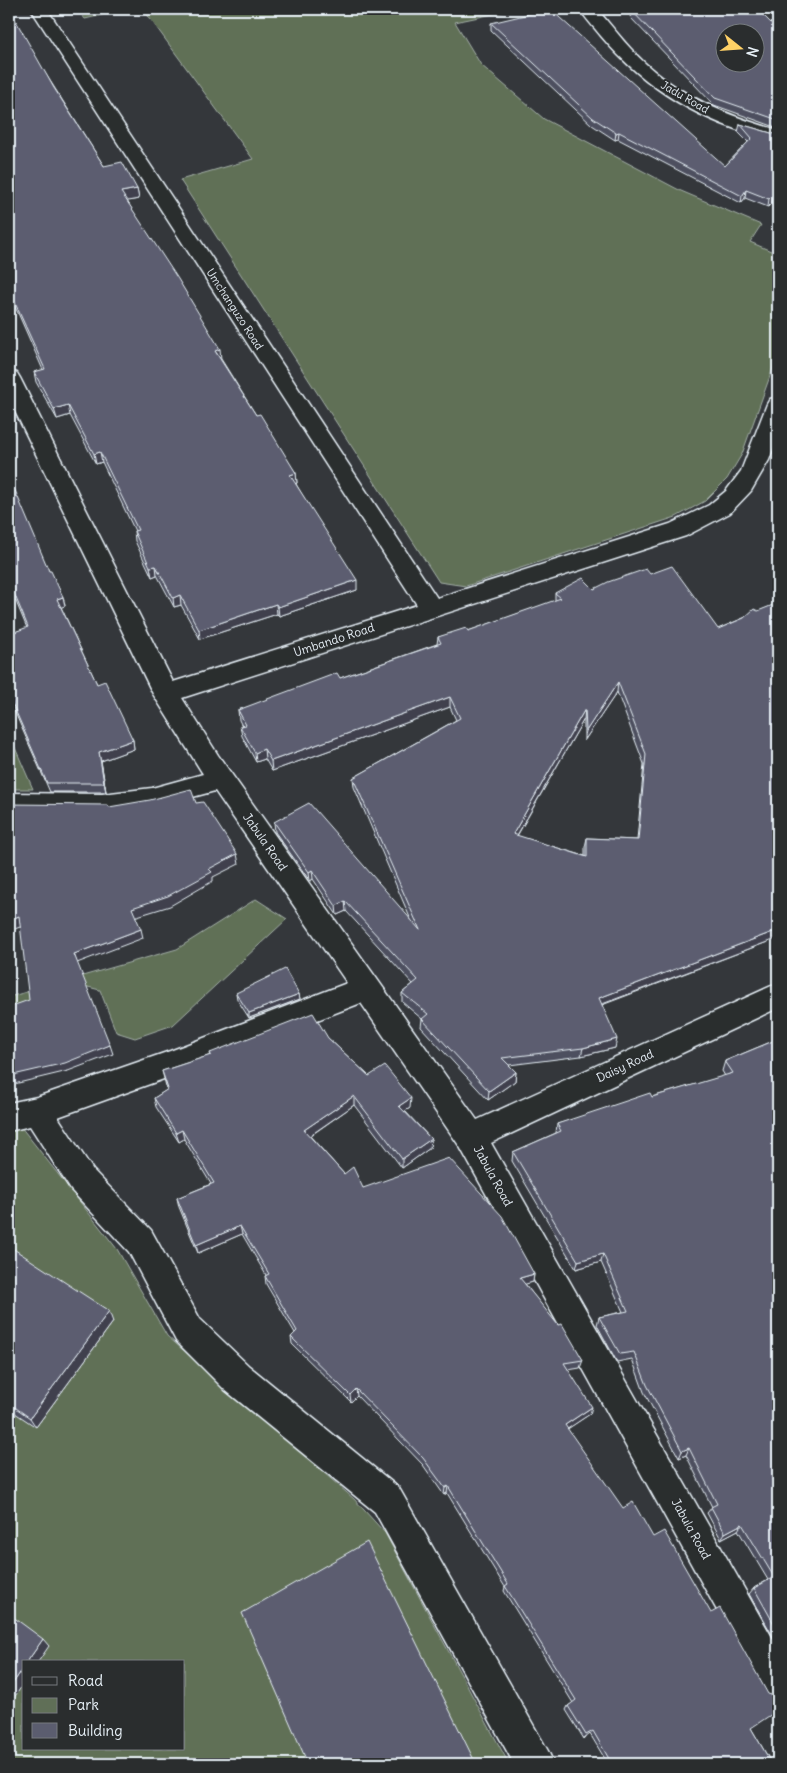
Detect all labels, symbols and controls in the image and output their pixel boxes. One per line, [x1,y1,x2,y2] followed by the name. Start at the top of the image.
[714,22,764,72] north arrow
[742,45,762,59] text: N
[659,78,712,117] street label: Jadu Road
[204,266,267,353] street label: Umchanguzo Road
[292,619,376,660] street label: Umbando Road
[240,810,291,873] street label: Jabula Road
[594,1046,656,1085] street label: Daisy Road
[471,1143,516,1209] street label: Jabula Road
[669,1496,714,1562] street label: Jabula Road
[22,1660,185,1750] legend
[68,1671,103,1690] text: Road
[68,1695,99,1714] text: Park
[68,1721,123,1740] text: Building

